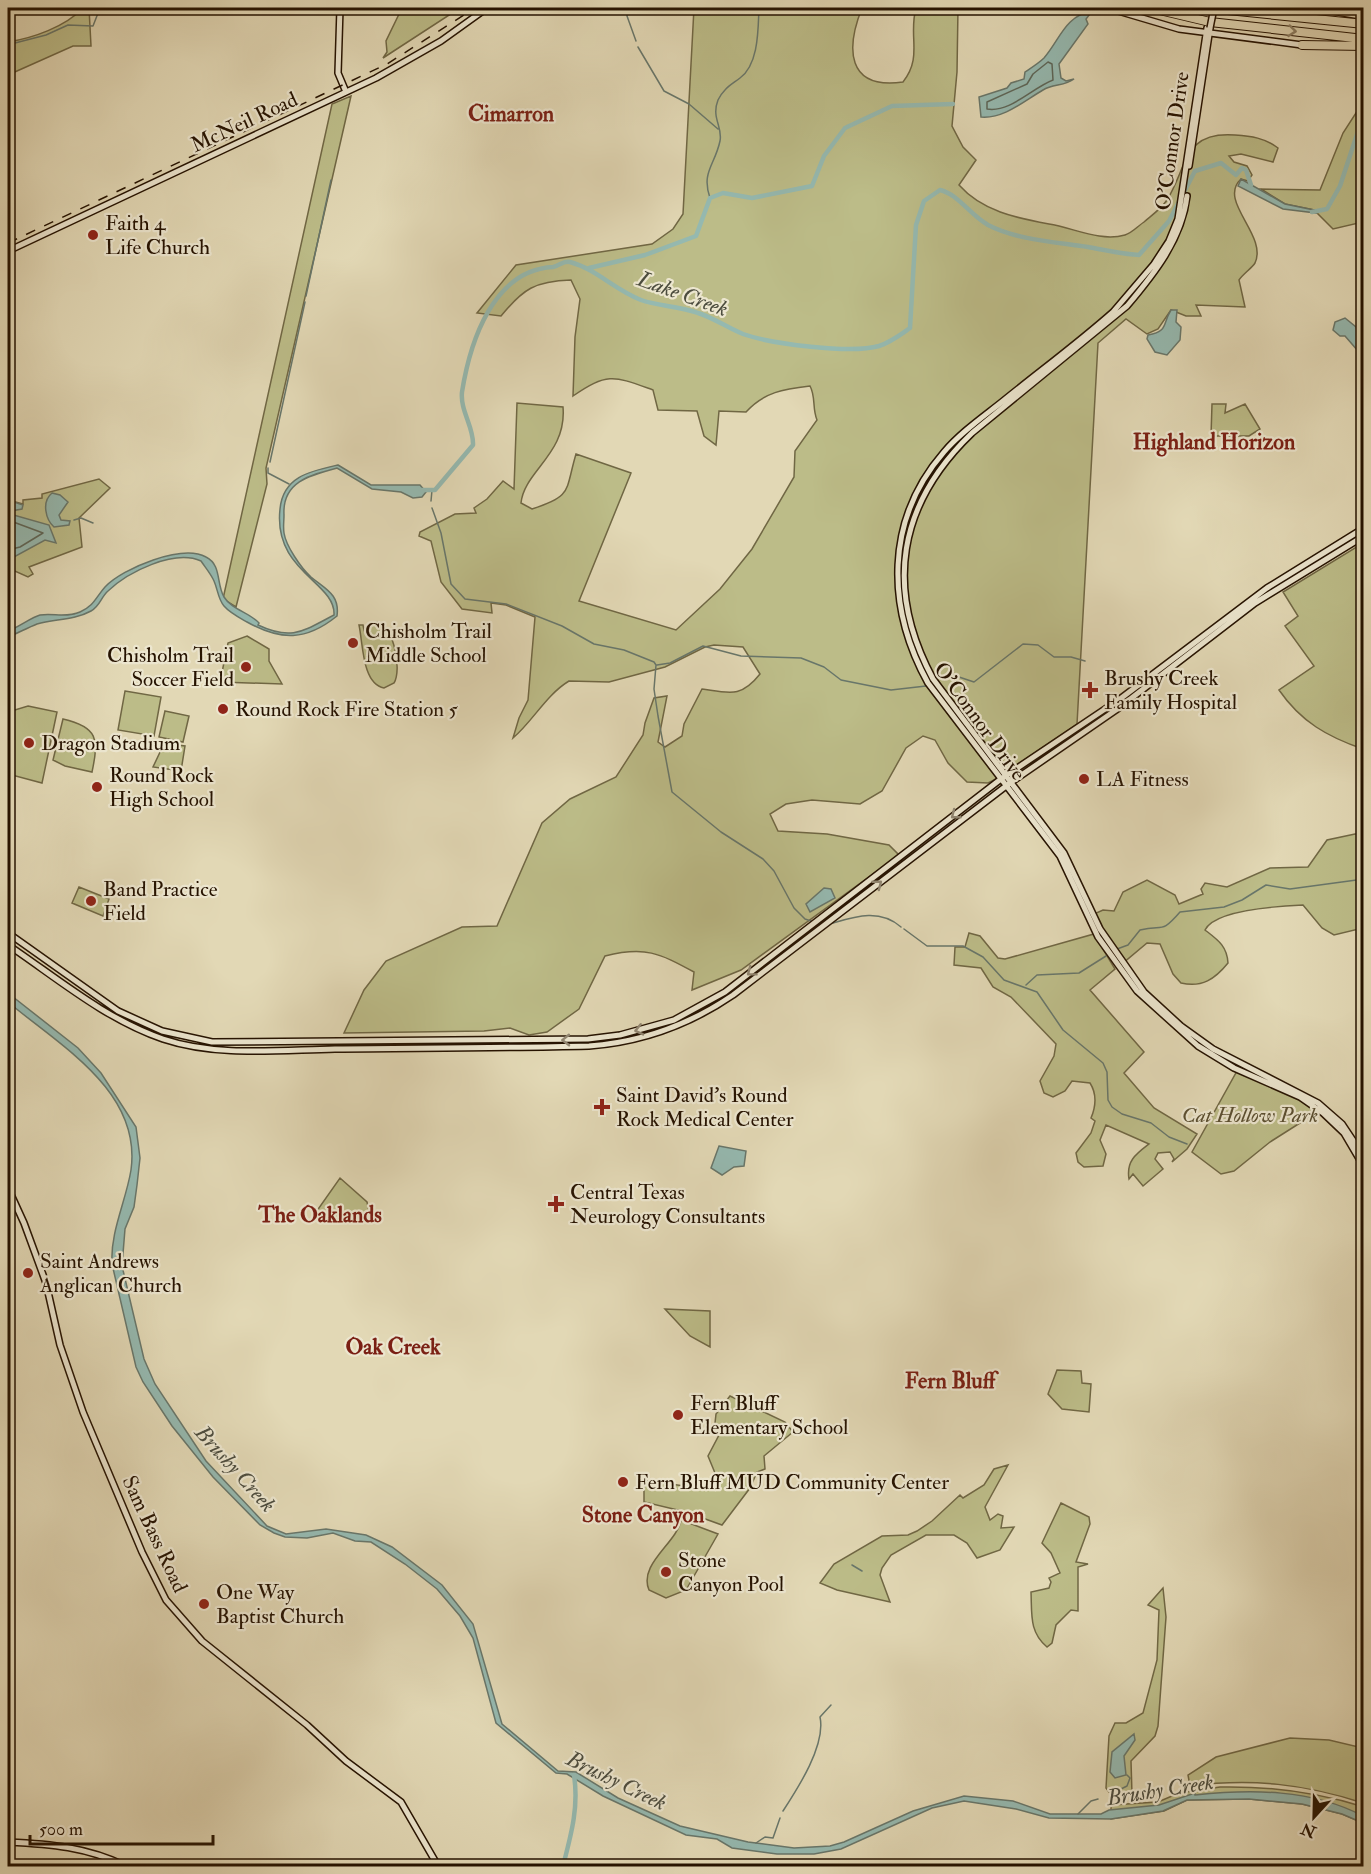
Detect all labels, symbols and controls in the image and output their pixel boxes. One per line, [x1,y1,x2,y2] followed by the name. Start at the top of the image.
[1287,24,1297,37] one-way arrow
[1149,70,1196,212] street label: O'Connor Drive
[186,86,303,159] street label: McNeil Road
[468,100,555,128] district label: Cimarron
[105,210,210,261] place label: Faith 4 Life Church
[86,228,100,242] marker: Faith 4 Life Church
[633,264,732,323] water label: Lake Creek
[1133,428,1296,457] district label: Highland Horizon
[365,618,493,669] place label: Chisholm Trail Middle School
[346,636,360,650] marker: Chisholm Trail Middle School
[107,642,235,693] place label: Chisholm Trail Soccer Field
[928,657,1032,786] street label: O'Connor Drive
[239,660,253,674] marker: Chisholm Trail Soccer Field
[1104,665,1238,716] place label: Brushy Creek Family Hospital
[1081,681,1099,699] marker: Brushy Creek Family Hospital
[235,696,459,723] place label: Round Rock Fire Station 5
[216,702,230,716] marker: Round Rock Fire Station 5
[41,730,180,757] place label: Dragon Stadium
[22,736,36,750] marker: Dragon Stadium
[109,762,215,813] place label: Round Rock High School
[1096,766,1189,793] place label: LA Fitness
[1077,772,1091,786] marker: LA Fitness
[90,780,104,794] marker: Round Rock High School
[951,808,962,819] one-way arrow
[103,876,218,927] place label: Band Practice Field
[872,881,883,892] one-way arrow
[84,894,98,908] marker: Band Practice Field
[746,965,757,976] one-way arrow
[634,1023,644,1036] one-way arrow
[561,1033,570,1046] one-way arrow
[616,1082,794,1133] place label: Saint David's Round Rock Medical Center
[593,1098,611,1116] marker: Saint David's Round Rock Medical Center
[1182,1102,1318,1129] park label: Cat Hollow Park
[570,1179,765,1230] place label: Central Texas Neurology Consultants
[547,1195,565,1213] marker: Central Texas Neurology Consultants
[257,1201,382,1229] district label: The Oaklands
[39,1248,182,1299] place label: Saint Andrews Anglican Church
[21,1266,35,1280] marker: Saint Andrews Anglican Church
[345,1333,441,1361] district label: Oak Creek
[905,1367,1000,1395] district label: Fern Bluff
[690,1390,849,1441] place label: Fern Bluff Elementary School
[671,1408,685,1422] marker: Fern Bluff Elementary School
[188,1418,282,1518] water label: Brushy Creek
[635,1469,949,1496] place label: Fern Bluff MUD Community Center
[116,1471,194,1598] street label: Sam Bass Road
[616,1475,630,1489] marker: Fern Bluff MUD Community Center
[582,1501,705,1530] district label: Stone Canyon
[678,1547,785,1598] place label: Stone Canyon Pool
[659,1565,673,1579] marker: Stone Canyon Pool
[216,1579,344,1630] place label: One Way Baptist Church
[197,1597,211,1611] marker: One Way Baptist Church
[561,1744,671,1817] water label: Brushy Creek
[1104,1768,1216,1812] water label: Brushy Creek
[1284,1787,1344,1847] north arrow
[30,1808,213,1846] scale bar
[39,1818,83,1841] text: 500 m
[1298,1818,1320,1842] text: N

